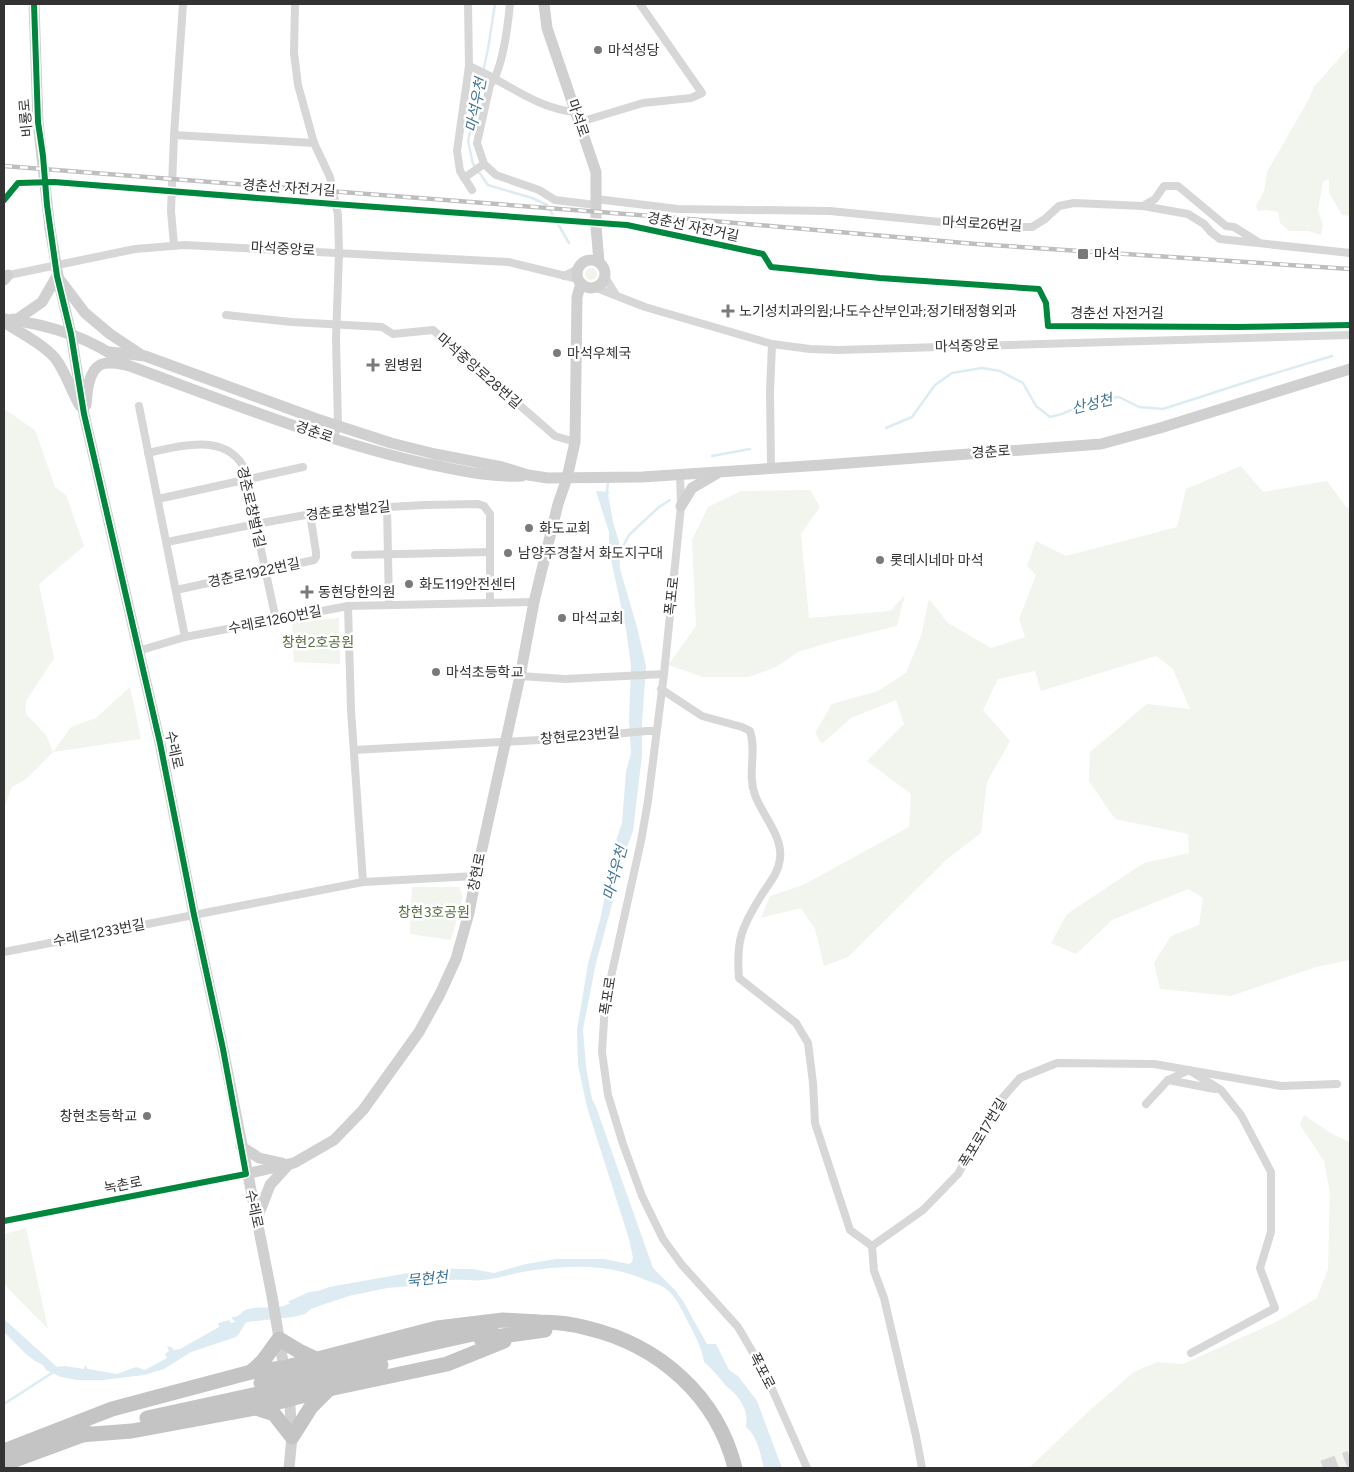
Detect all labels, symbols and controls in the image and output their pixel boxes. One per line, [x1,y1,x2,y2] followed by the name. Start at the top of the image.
[608,42,660,59] place label: 마석성당
[592,44,604,56] marker: 마석성당
[462,74,491,134] water label: 마석우천
[564,97,592,139] street label: 마석로
[16,98,36,138] street label: 비룡로
[242,176,336,200] street label: 경춘선 자전거길
[645,209,741,245] street label: 경춘선 자전거길
[942,213,1022,235] street label: 마석로26번길
[250,239,316,259] street label: 마석중앙로
[1094,246,1120,263] place label: 마석
[1076,247,1090,261] marker: 마석
[739,303,1017,320] place label: 노기성치과의원;나도수산부인과;정기태정형외과
[721,304,735,318] marker: 노기성치과의원;나도수산부인과;정기태정형외과
[1070,305,1164,322] street label: 경춘선 자전거길
[433,330,525,412] street label: 마석중앙로28번길
[935,336,1000,356] street label: 마석중앙로
[567,345,632,362] place label: 마석우체국
[551,347,563,359] marker: 마석우체국
[384,357,423,374] place label: 원병원
[366,358,380,372] marker: 원병원
[1070,390,1116,418] water label: 산성천
[293,418,335,446] street label: 경춘로
[971,442,1011,462] street label: 경춘로
[233,465,269,549] street label: 경춘로창벌1길
[305,498,391,524] street label: 경춘로창벌2길
[539,520,591,537] place label: 화도교회
[523,522,535,534] marker: 화도교회
[518,545,663,562] place label: 남양주경찰서 화도지구대
[502,547,514,559] marker: 남양주경찰서 화도지구대
[890,552,984,569] place label: 롯데시네마 마석
[874,554,886,566] marker: 롯데시네마 마석
[206,555,302,591] street label: 경춘로1922번길
[419,576,516,593] place label: 화도119안전센터
[662,576,682,616] street label: 폭포로
[403,578,415,590] marker: 화도119안전센터
[318,584,395,601] place label: 동현당한의원
[300,585,314,599] marker: 동현당한의원
[227,603,323,637] street label: 수레로1260번길
[572,610,624,627] place label: 마석교회
[556,612,568,624] marker: 마석교회
[282,634,354,651] park label: 창현2호공원
[446,664,523,681] place label: 마석초등학교
[430,666,442,678] marker: 마석초등학교
[539,724,621,748] street label: 창현로23번길
[162,729,186,771] street label: 수레로
[599,842,631,902] water label: 마석우천
[465,851,489,893] street label: 창현로
[398,904,470,921] park label: 창현3호공원
[52,916,146,950] street label: 수레로1233번길
[597,975,619,1016] street label: 폭포로
[956,1095,1010,1171] street label: 폭포로17번길
[60,1108,137,1125] place label: 창현초등학교
[141,1110,153,1122] marker: 창현초등학교
[102,1173,144,1197] street label: 녹촌로
[242,1188,266,1230] street label: 수레로
[405,1268,451,1290] water label: 묵현천
[746,1350,778,1392] street label: 폭포로

